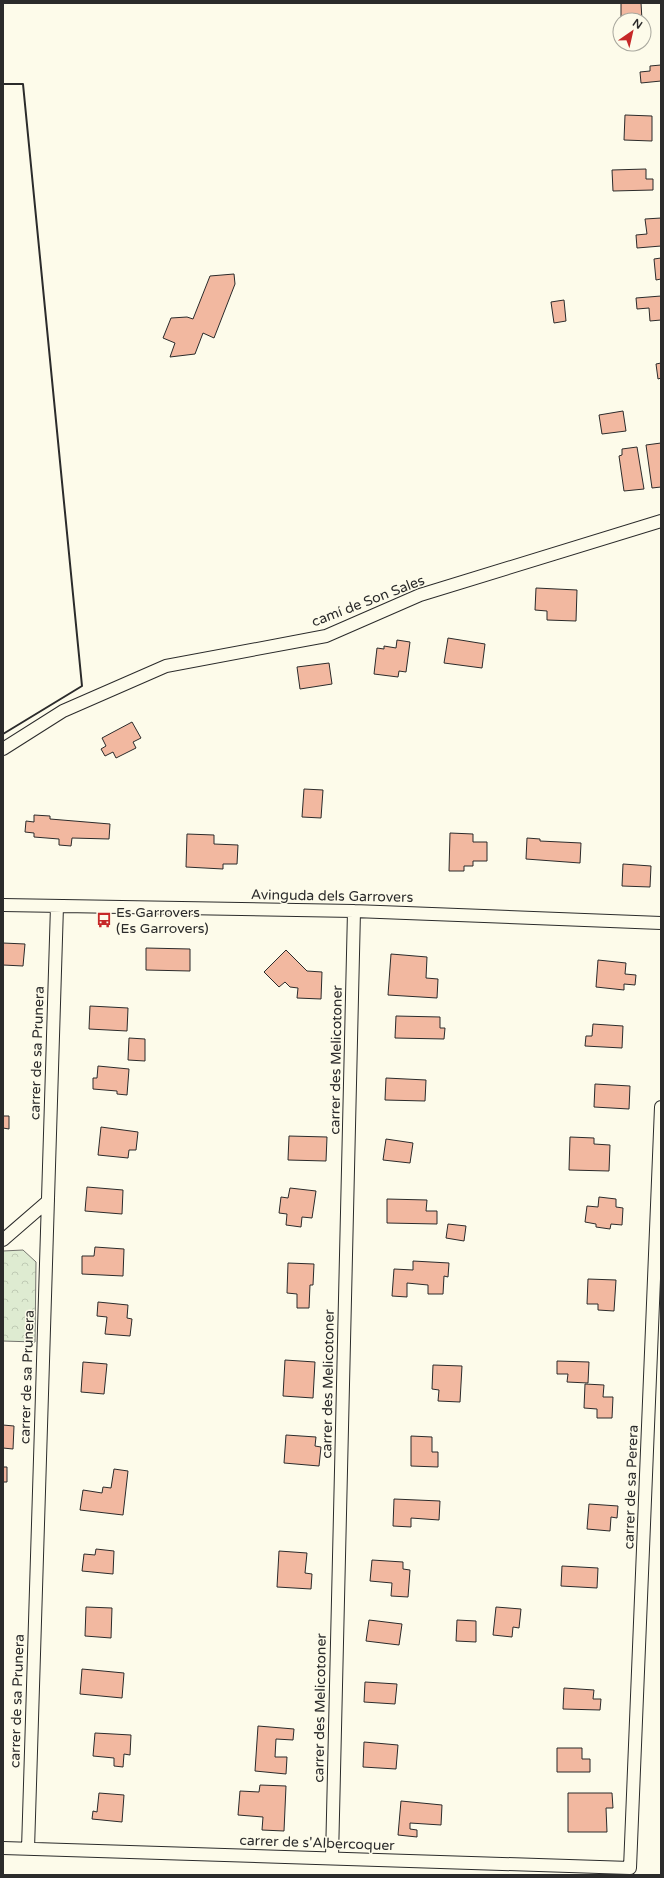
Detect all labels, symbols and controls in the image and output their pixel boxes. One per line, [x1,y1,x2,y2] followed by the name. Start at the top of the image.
[612,12,652,52] north arrow
[630,16,645,32] text: N
[309,572,427,630] street label: camí de Son Sales
[251,886,414,906] street label: Avinguda dels Garrovers
[116,904,209,937] place label: Es Garrovers (Es Garrovers)
[95,911,113,929] bus stop icon: Es Garrovers (Es Garrovers)
[326,984,346,1135] street label: carrer des Melicotoner
[26,986,48,1120] street label: carrer de sa Prunera
[318,1308,338,1459] street label: carrer des Melicotoner
[16,1310,38,1444] street label: carrer de sa Prunera
[620,1424,642,1550] street label: carrer de sa Perera
[310,1632,330,1783] street label: carrer des Melicotoner
[6,1634,28,1768] street label: carrer de sa Prunera
[239,1832,396,1854] street label: carrer de s'Albercoquer

